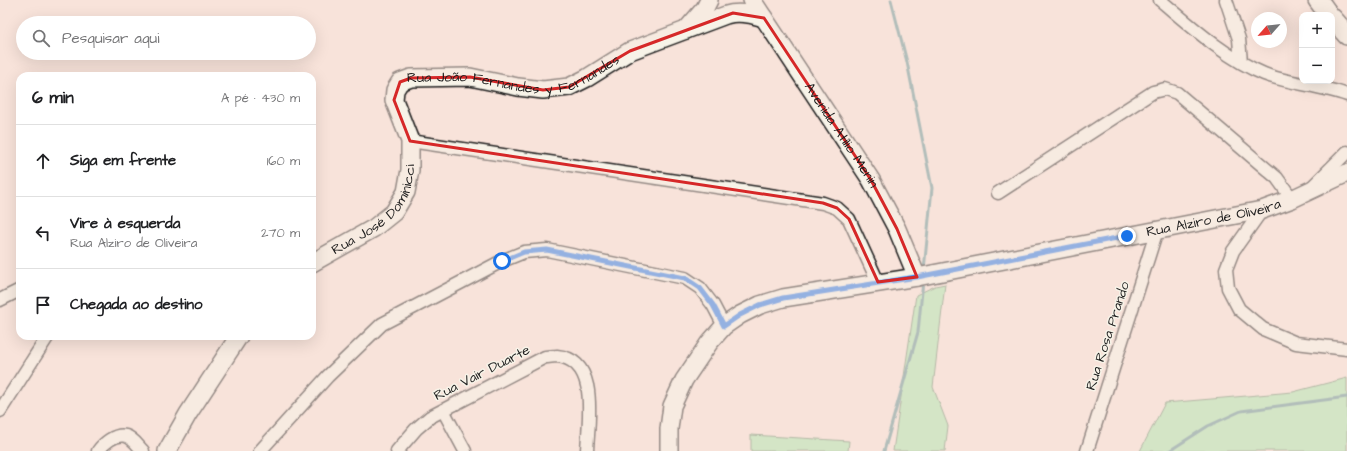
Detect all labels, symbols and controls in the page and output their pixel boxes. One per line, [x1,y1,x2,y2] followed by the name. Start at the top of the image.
[1251,12,1287,48] north arrow
[1299,12,1335,84] map controls
[1299,12,1335,48] button: +
[16,16,316,60] search box
[30,27,52,49] icon: search
[62,28,159,49] text: Pesquisar aqui
[1299,48,1335,84] button: −
[407,50,624,100] street label: Rua João Fernandes y Fernandes
[799,78,883,191] street label: Avenida Atílio Menin
[32,86,74,110] text: 6 min
[221,89,300,107] text: A pé · 430 m
[32,150,54,172] icon: ahead
[70,150,176,171] text: Siga em frente
[267,152,300,170] text: 160 m
[328,164,420,260] street label: Rua José Dominicci
[1145,194,1284,242] street label: Rua Alziro de Oliveira
[70,213,180,234] text: Vire à esquerda
[32,222,54,244] icon: left
[261,224,300,242] text: 270 m
[1118,227,1136,245] route end
[70,234,197,252] text: Rua Alziro de Oliveira
[493,252,511,270] route start
[1081,279,1135,393] street label: Rua Rosa Prando
[32,294,54,316] icon: arrive
[70,294,203,315] text: Chegada ao destino
[430,340,534,406] street label: Rua Vair Duarte

